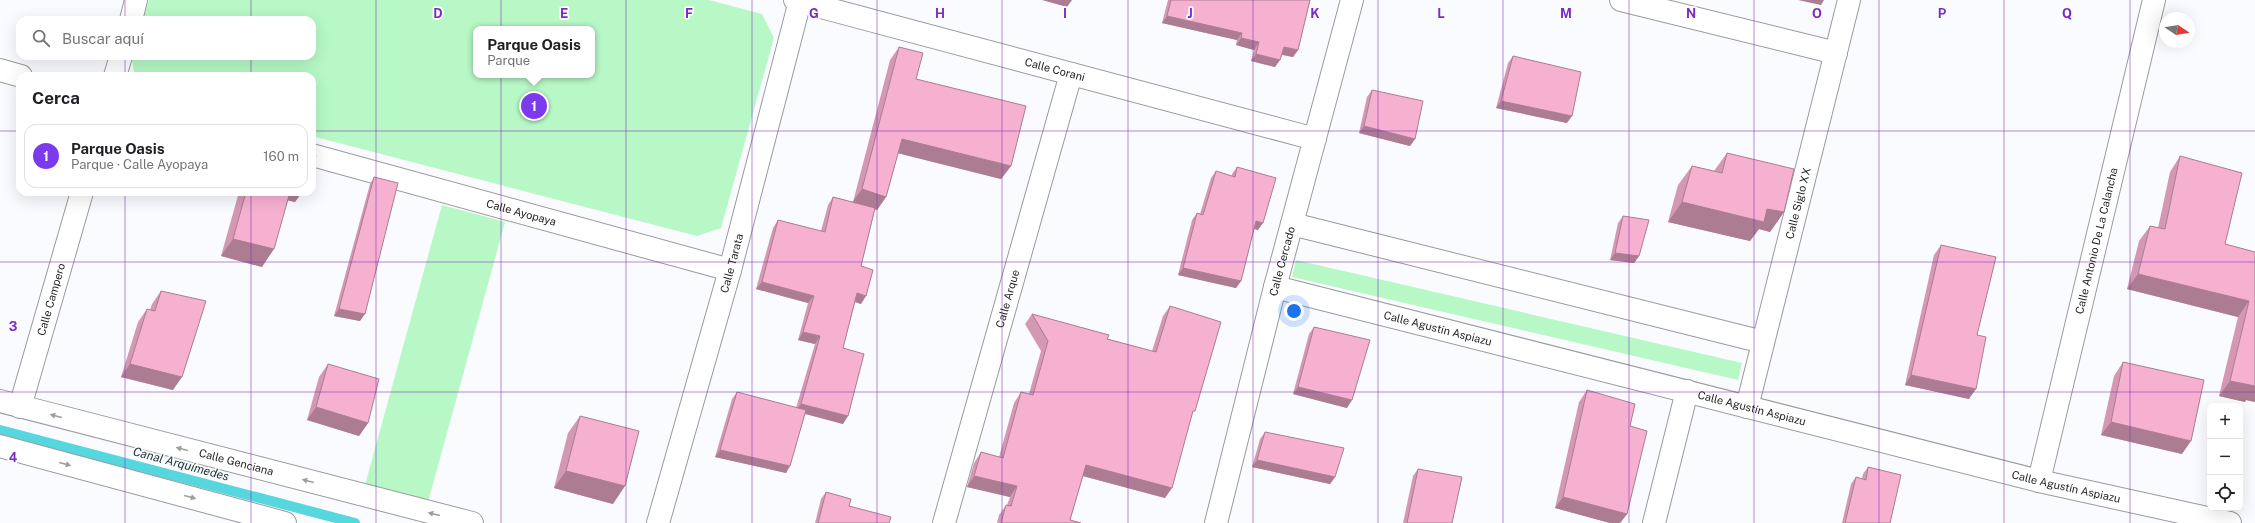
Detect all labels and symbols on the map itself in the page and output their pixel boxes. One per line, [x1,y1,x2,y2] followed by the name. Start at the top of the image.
[433,6,443,21] text: D
[560,6,568,21] text: E
[685,6,693,21] text: F
[809,6,819,21] text: G
[935,6,945,21] text: H
[1063,6,1067,21] text: I
[1187,6,1193,21] text: J
[1310,6,1320,21] text: K
[1437,6,1445,21] text: L
[1560,6,1572,21] text: M
[1686,6,1696,21] text: N
[1812,6,1822,21] text: O
[1938,6,1947,21] text: P
[2062,6,2072,21] text: Q
[2159,12,2195,48] north arrow
[1023,56,1086,83] street label: Calle Corani
[521,91,547,121] pin: 1
[1783,166,1813,240] street label: Calle Siglo XX
[2073,166,2120,315] street label: Calle Antonio De La Calancha
[485,197,558,228] street label: Calle Ayopaya
[1267,225,1297,297] street label: Calle Cercado
[718,232,745,294] street label: Calle Tarata
[35,262,67,337] street label: Calle Campero
[993,268,1021,329] street label: Calle Arque
[1284,301,1304,321] your location
[1382,309,1493,348] street label: Calle Agustín Aspiazu
[9,319,18,334] text: 3
[1696,389,1807,428] street label: Calle Agustín Aspiazu
[50,413,62,419] one-way arrow
[131,444,231,484] water label: Canal Arquímedes
[176,445,188,451] one-way arrow
[198,447,275,477] street label: Calle Genciana
[9,450,18,465] text: 4
[58,461,71,467] one-way arrow
[2011,468,2122,505] street label: Calle Agustín Aspiazu
[302,478,314,484] one-way arrow
[184,495,196,501] one-way arrow
[428,510,440,516] one-way arrow

